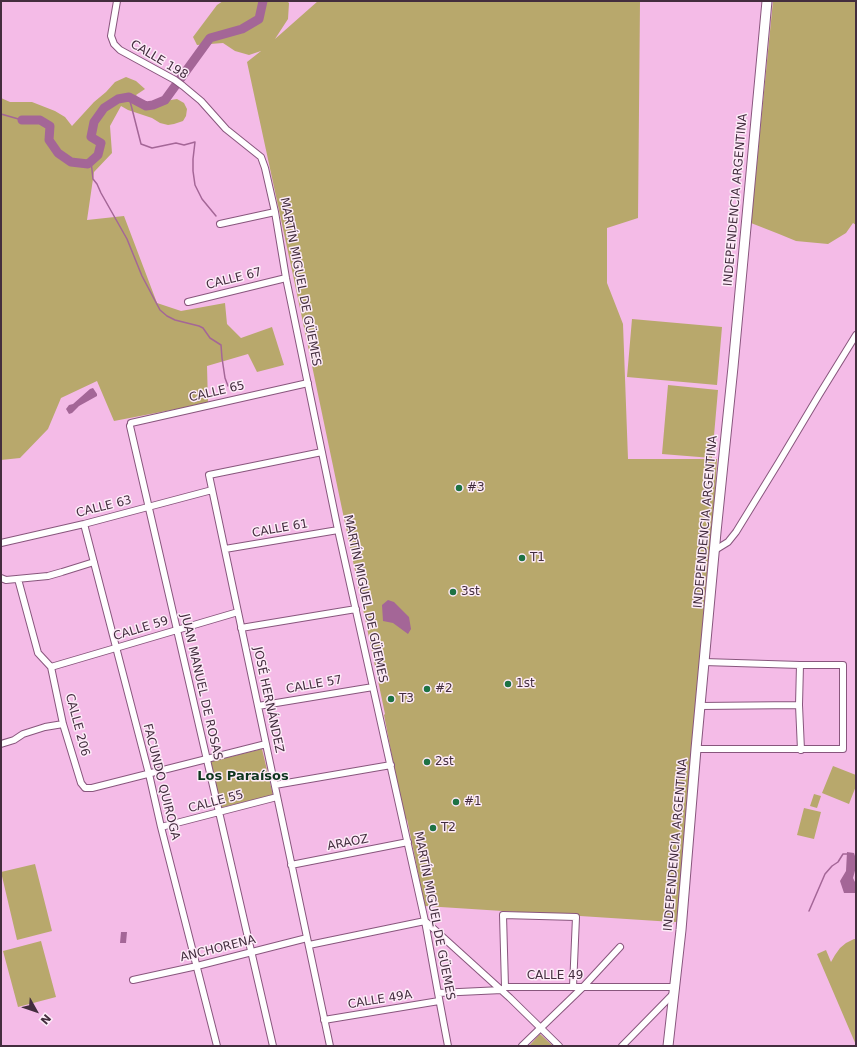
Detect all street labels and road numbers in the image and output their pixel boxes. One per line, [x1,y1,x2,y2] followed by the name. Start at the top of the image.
[128,37,190,83] street label: CALLE 198
[721,113,751,287] street label: INDEPENDENCIA ARGENTINA
[277,196,323,368] street label: MARTÍN MIGUEL DE GÜEMES
[205,265,263,293] street label: CALLE 67
[188,379,246,405] street label: CALLE 65
[691,435,721,609] street label: INDEPENDENCIA ARGENTINA
[75,493,133,521] street label: CALLE 63
[340,514,390,684] street label: MARTÍN MIGUEL DE GÜEMES
[251,517,309,541] street label: CALLE 61
[177,612,225,762] street label: JUAN MANUEL DE ROSAS
[112,614,170,644] street label: CALLE 59
[250,646,286,754] street label: JOSÉ HERNÁNDEZ
[285,673,343,697] street label: CALLE 57
[62,692,92,758] street label: CALLE 206
[140,722,182,842] street label: FACUNDO QUIROGA
[661,758,691,932] street label: INDEPENDENCIA ARGENTINA
[187,788,245,816] street label: CALLE 55
[411,830,457,1002] street label: MARTÍN MIGUEL DE GÜEMES
[326,832,370,854] street label: ARAOZ
[179,933,257,965] street label: ANCHORENA
[527,969,583,983] street label: CALLE 49
[347,988,413,1012] street label: CALLE 49A

